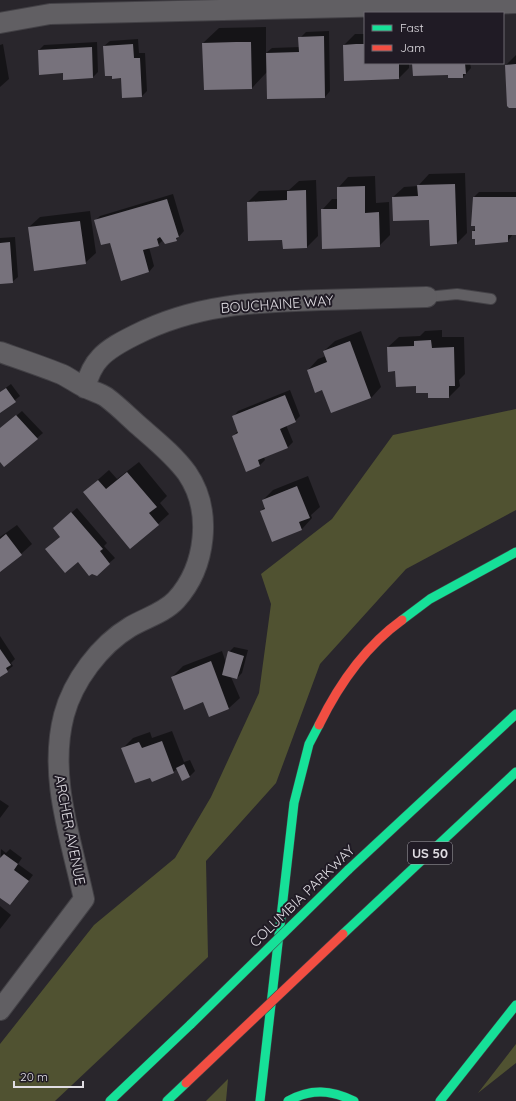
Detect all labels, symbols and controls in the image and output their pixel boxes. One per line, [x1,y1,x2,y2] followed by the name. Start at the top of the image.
[364,12,504,64] legend
[400,20,424,35] text: Fast
[400,40,425,55] text: Jam
[220,291,334,317] street label: BOUCHAINE WAY
[50,773,90,887] street label: ARCHER AVENUE
[246,841,358,951] street label: COLUMBIA PARKWAY
[408,842,452,864] road number: US 50
[14,1063,83,1089] scale bar
[20,1069,48,1084] text: 20 m

